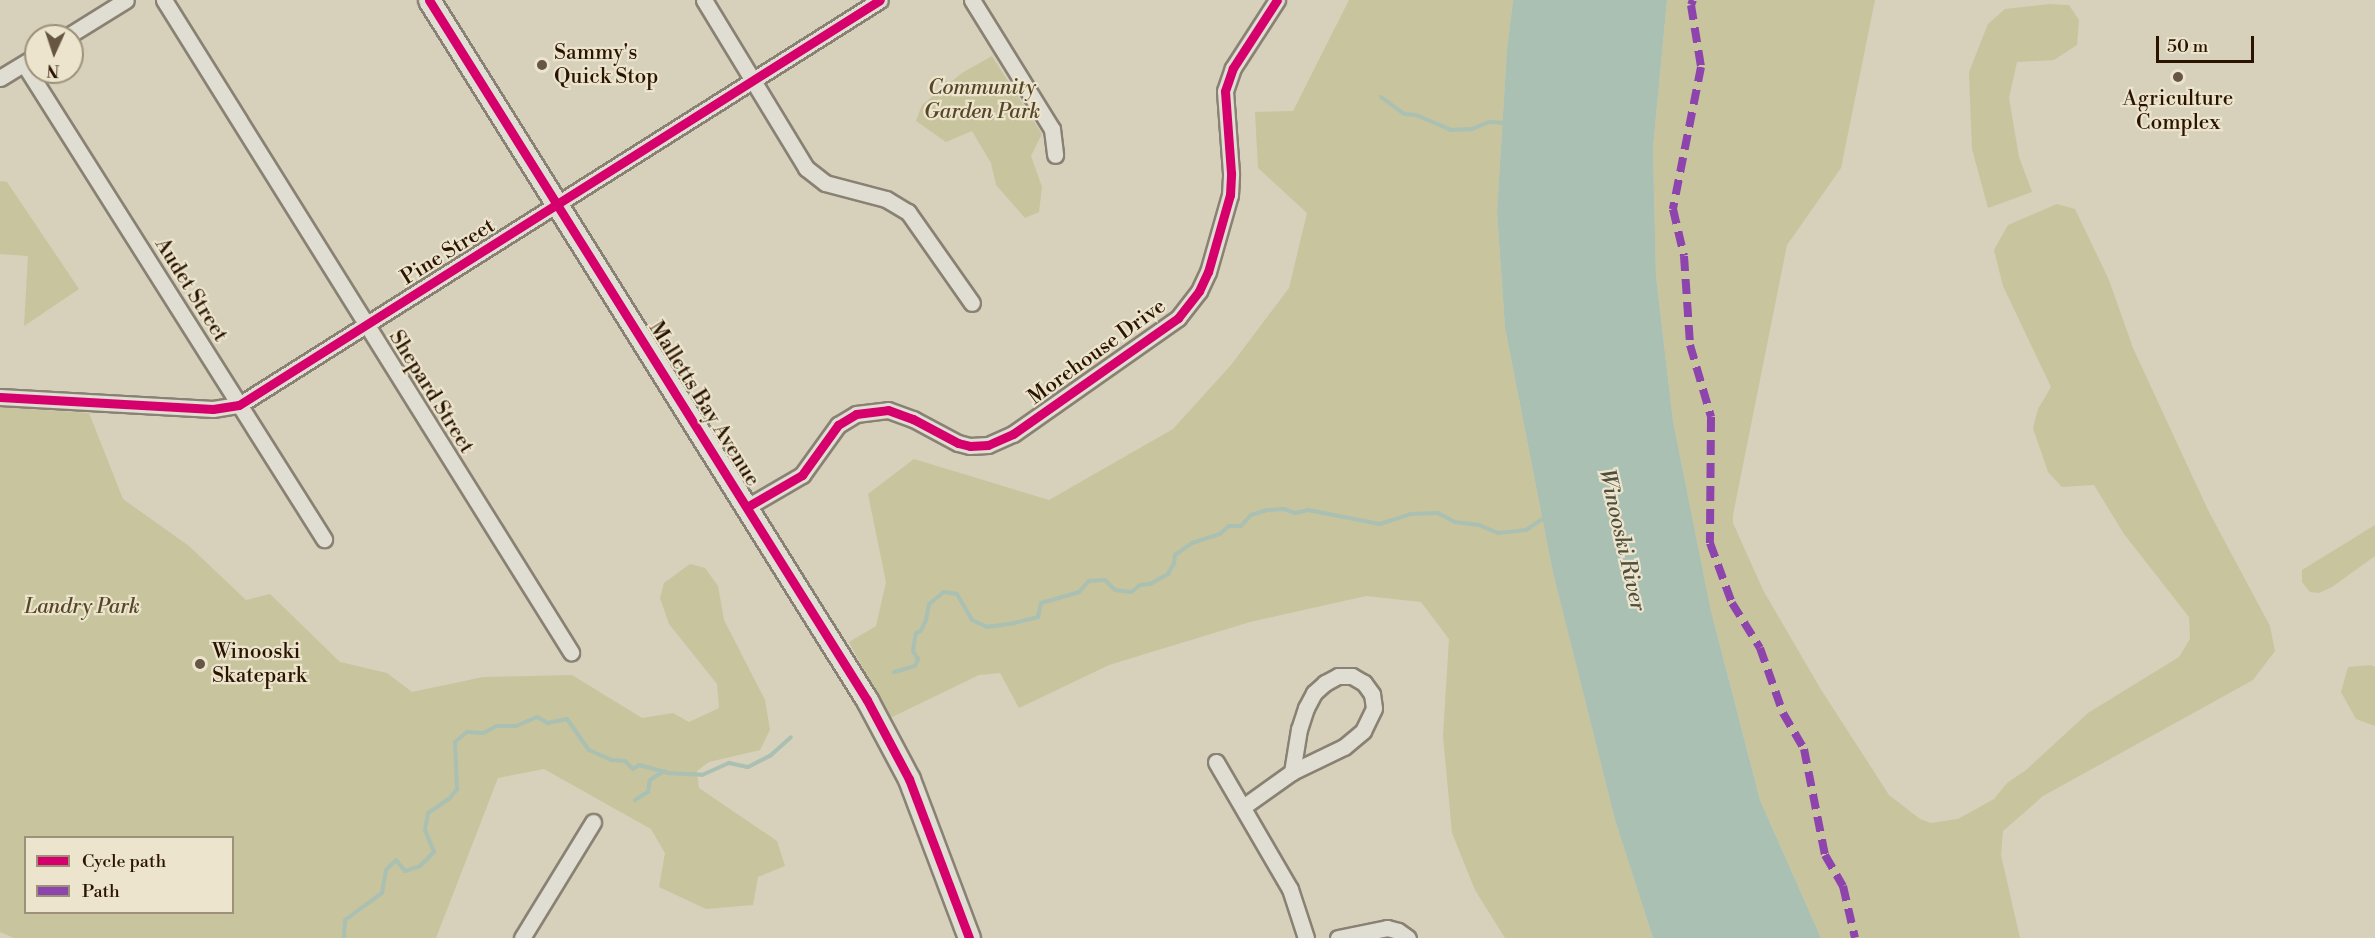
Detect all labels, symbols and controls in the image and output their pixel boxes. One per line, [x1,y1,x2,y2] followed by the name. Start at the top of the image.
[24,24,84,84] north arrow
[2159,24,2256,62] scale bar
[2167,35,2208,58] text: 50 m
[554,40,658,90] place label: Sammy's Quick Stop
[535,58,549,72] marker: Sammy's Quick Stop
[46,60,60,80] text: N
[2171,70,2185,84] marker: Agriculture Complex
[924,75,1040,125] park label: Community Garden Park
[2123,86,2233,136] place label: Agriculture Complex
[396,213,500,291] street label: Pine Street
[149,233,233,347] street label: Audet Street
[1023,294,1171,410] street label: Morehouse Drive
[643,317,765,491] street label: Malletts Bay Avenue
[383,326,479,458] street label: Shepard Street
[1593,466,1651,614] water label: Winooski River
[24,594,140,620] park label: Landry Park
[212,639,307,689] place label: Winooski Skatepark
[193,657,207,671] marker: Winooski Skatepark
[24,836,234,914] legend
[82,850,166,873] text: Cycle path
[82,880,120,903] text: Path

